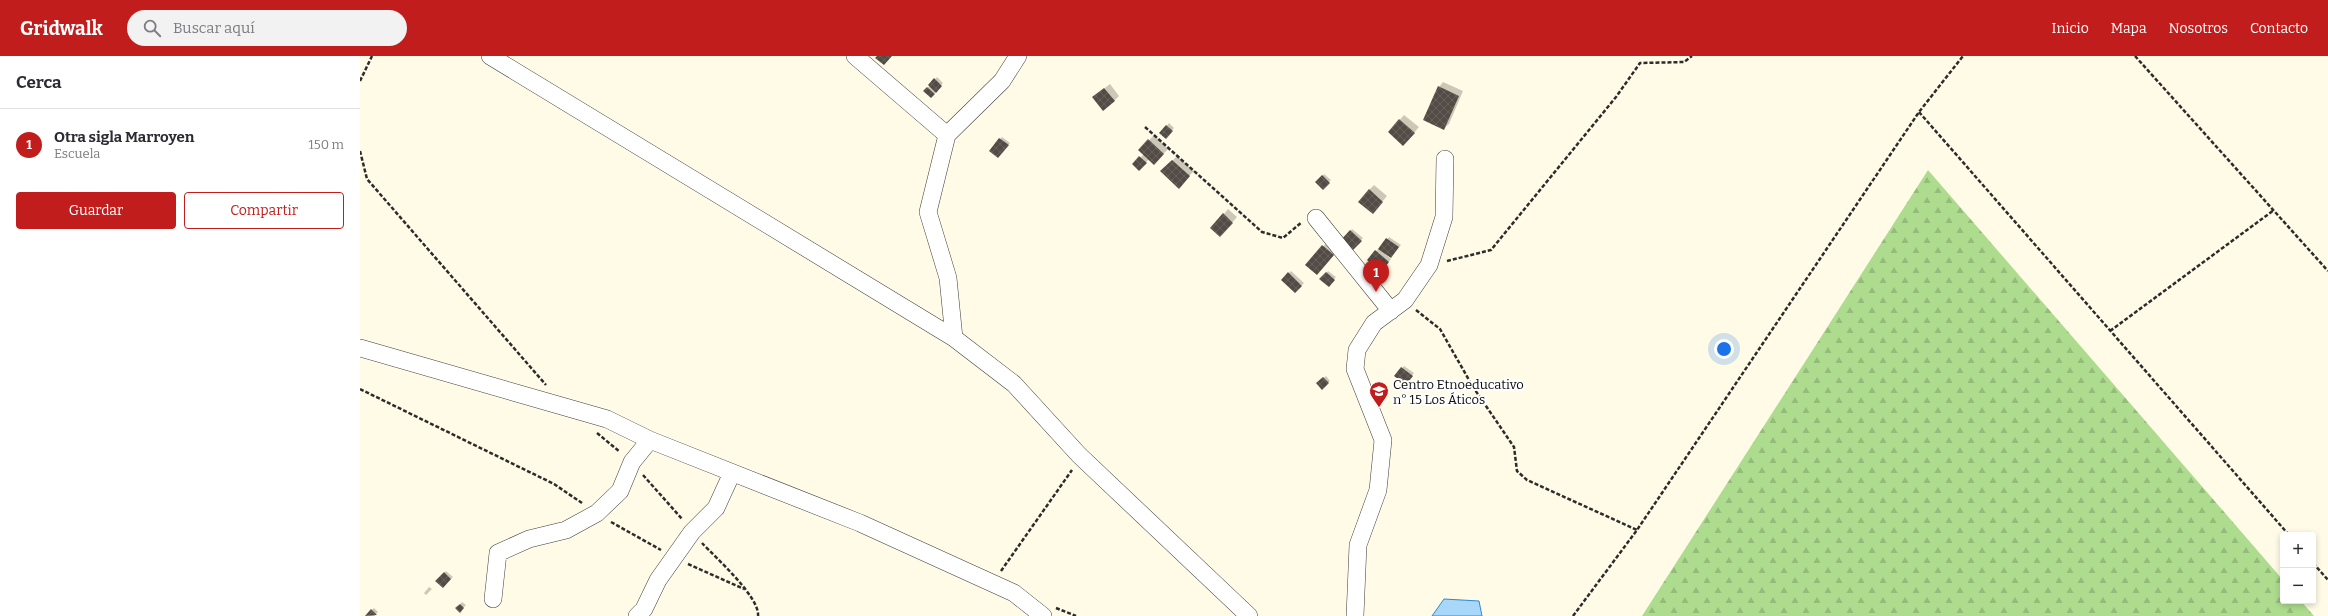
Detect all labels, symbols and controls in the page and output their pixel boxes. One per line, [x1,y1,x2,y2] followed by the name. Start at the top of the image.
[127,10,407,46] search box
[20,17,103,40] text: Gridwalk
[141,17,163,39] icon: search
[173,19,255,37] text: Buscar aquí
[2052,20,2089,37] text: Inicio
[2111,20,2147,37] text: Mapa
[2169,20,2228,37] text: Nosotros
[2250,20,2308,37] text: Contacto
[16,72,61,93] text: Cerca
[54,128,194,146] text: Otra sigla Marroyen
[26,137,32,152] text: 1
[308,137,344,152] text: 150 m
[54,146,100,161] text: Escuela
[16,192,176,229] button: Guardar
[184,192,344,229] button: Compartir
[1363,259,1389,292] pin: 1
[1714,339,1734,359] your location
[1393,377,1524,407] place label: Centro Etnoeducativo n° 15 Los Áticos
[1368,380,1390,408] school or university icon: Centro Etnoeducativo n° 15 Los Áticos
[2280,532,2316,604] map controls
[2280,532,2316,568] button: +
[2280,568,2316,604] button: −

